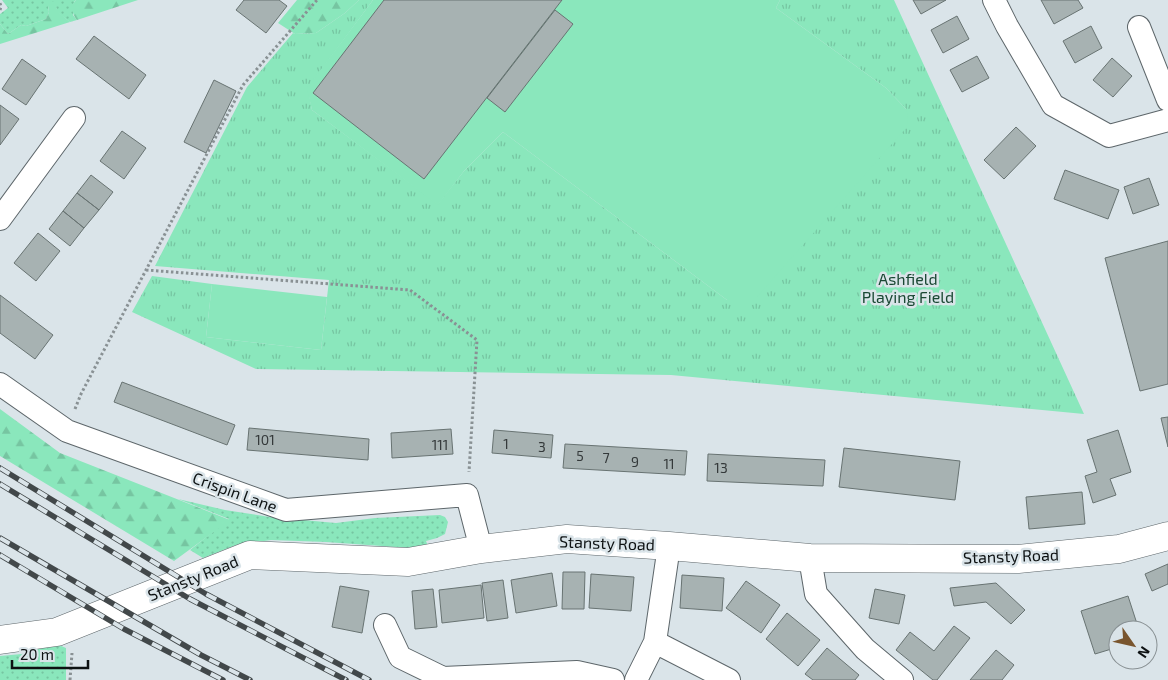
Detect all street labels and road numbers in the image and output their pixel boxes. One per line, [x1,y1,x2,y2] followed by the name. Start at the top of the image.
[190,467,280,516] street label: Crispin Lane
[559,531,655,554] street label: Stansty Road
[963,544,1059,567] street label: Stansty Road
[145,551,241,604] street label: Stansty Road

